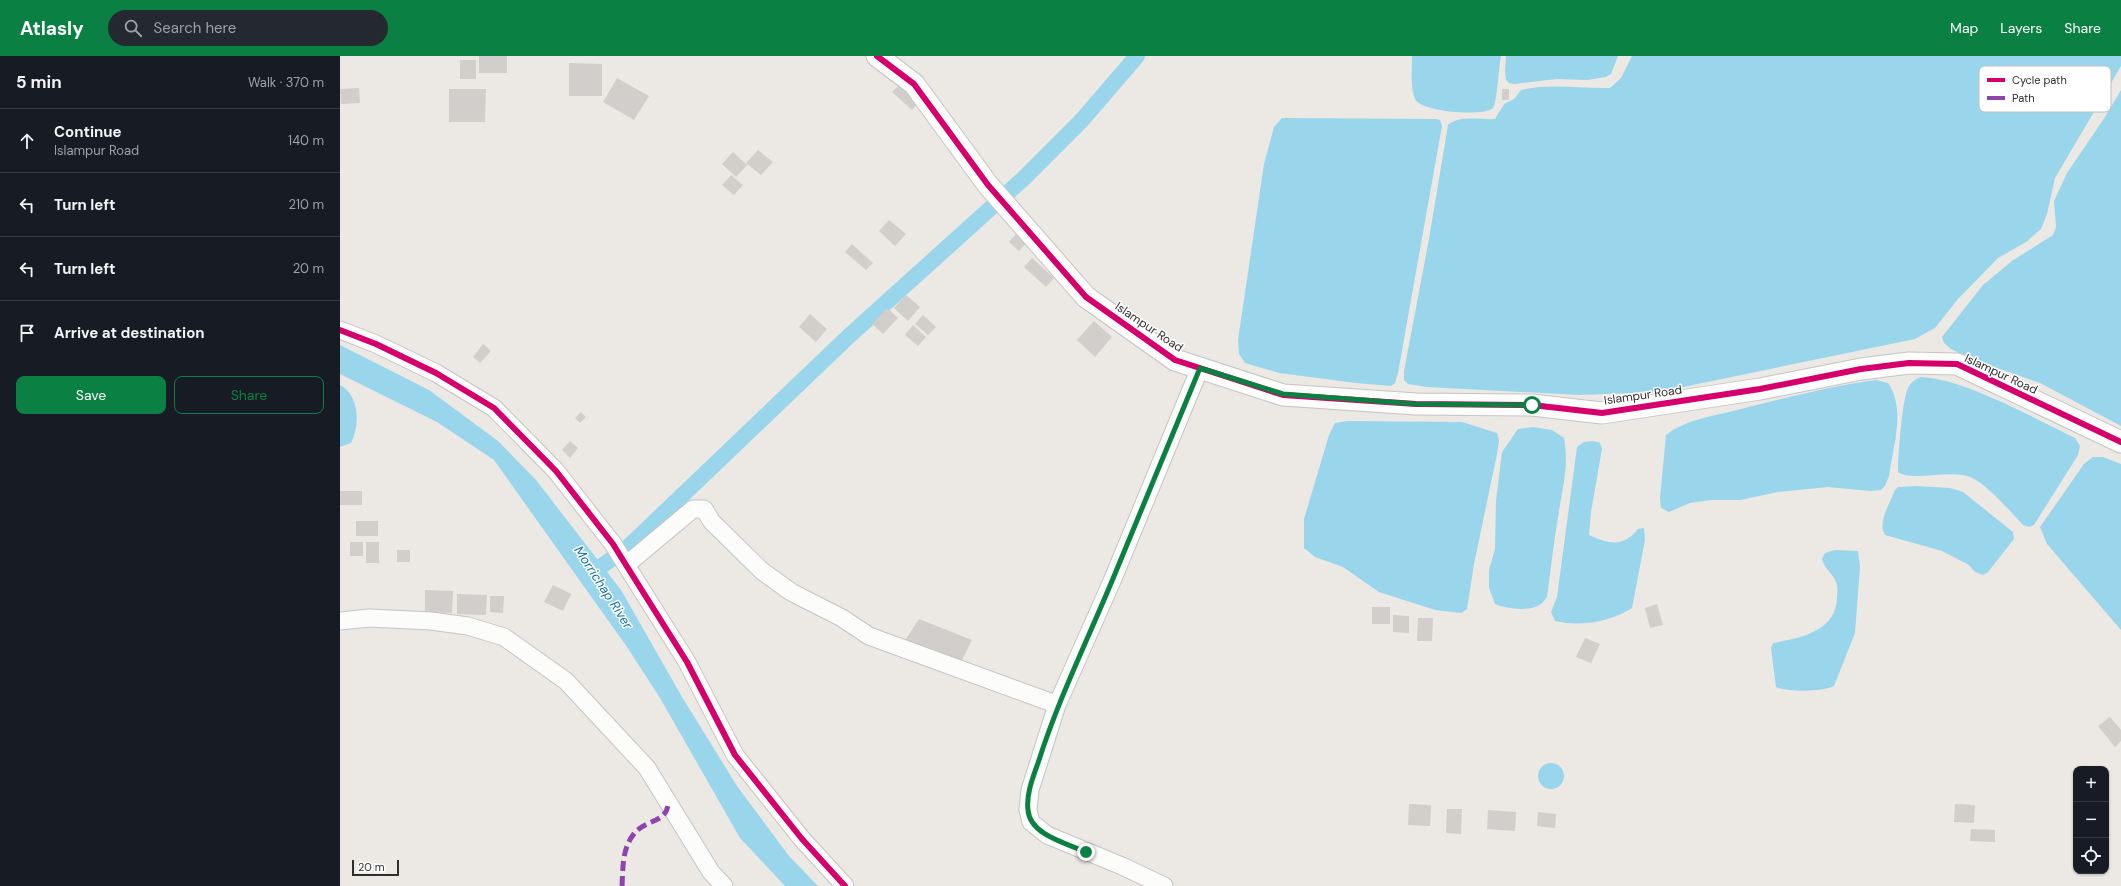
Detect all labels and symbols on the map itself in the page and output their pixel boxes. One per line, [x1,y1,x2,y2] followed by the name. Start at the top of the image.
[1979,66,2111,112] legend
[2012,73,2067,87] text: Cycle path
[2012,91,2035,105] text: Path
[1112,298,1186,356] street label: Islampur Road
[1962,350,2040,398] street label: Islampur Road
[1603,382,1683,408] street label: Islampur Road
[1523,396,1541,414] route start
[571,543,637,633] water label: Morrichap River
[1077,843,1095,861] route end
[352,858,399,877] scale bar

